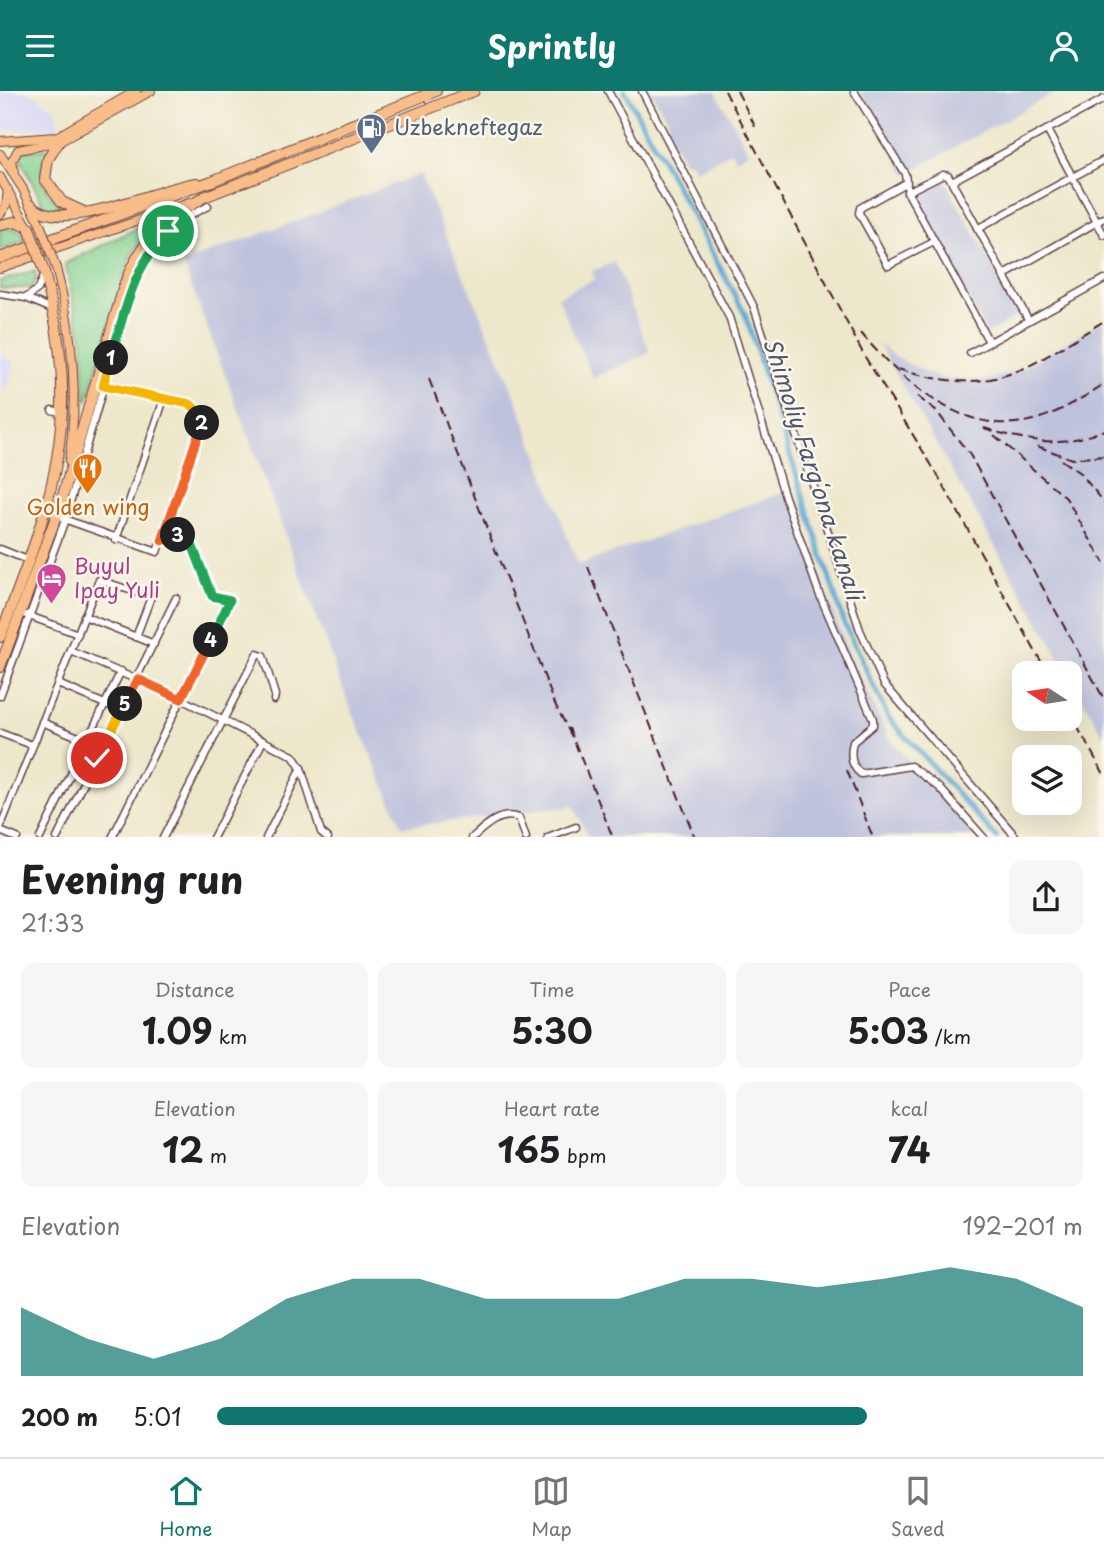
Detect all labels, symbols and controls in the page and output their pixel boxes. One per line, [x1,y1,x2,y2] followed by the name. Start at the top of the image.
[488,22,616,70] text: Sprintly
[21,27,59,65] icon: menu
[1045,27,1083,65] icon: person
[394,110,543,142] place label: Uzbekneftegaz
[354,111,388,155] fuel station icon: Uzbekneftegaz
[138,201,198,261] pin
[149,212,187,250] icon: arrive
[755,333,874,607] water label: Shimoliy Fargʻona kanali
[94,341,128,375] pin: 1
[106,343,115,371] text: 1
[184,405,220,441] pin: 2
[195,408,208,436] text: 2
[71,451,105,495] restaurant icon: Golden wing
[26,490,150,522] place label: Golden wing
[160,517,196,553] pin: 3
[171,520,184,548] text: 3
[74,549,160,605] place label: Buyul Ipay Yuli
[34,562,68,606] hotel icon: Buyul Ipay Yuli
[194,623,228,657] pin: 4
[204,625,217,653] text: 4
[1012,661,1082,731] north arrow
[1012,661,1082,815] map controls
[108,687,142,721] pin: 5
[118,689,131,717] text: 5
[67,728,127,788] pin
[78,739,116,777] icon: check
[1012,745,1082,815] button: layers
[21,850,243,907] text: Evening run
[1009,860,1083,934] button: share
[21,905,84,940] text: 21:33
[155,975,235,1003] text: Distance
[530,975,574,1003] text: Time
[888,975,931,1003] text: Pace
[142,1003,213,1056] text: 1.09
[511,1003,593,1056] text: 5:30
[848,1003,929,1056] text: 5:03
[213,1022,247,1050] text: km
[929,1022,971,1050] text: /km
[154,1094,236,1122] text: Elevation
[504,1094,600,1122] text: Heart rate
[890,1094,928,1122] text: kcal
[162,1122,204,1175] text: 12
[497,1122,561,1175] text: 165
[888,1122,931,1175] text: 74
[204,1141,227,1169] text: m
[561,1141,607,1169] text: bpm
[21,1208,120,1243] text: Elevation
[963,1208,1083,1243] text: 192–201 m
[21,1399,98,1434] text: 200 m
[133,1399,181,1434] text: 5:01
[159,1472,212,1542] tab: Home
[531,1472,572,1542] tab: Map
[891,1472,945,1542] tab: Saved

